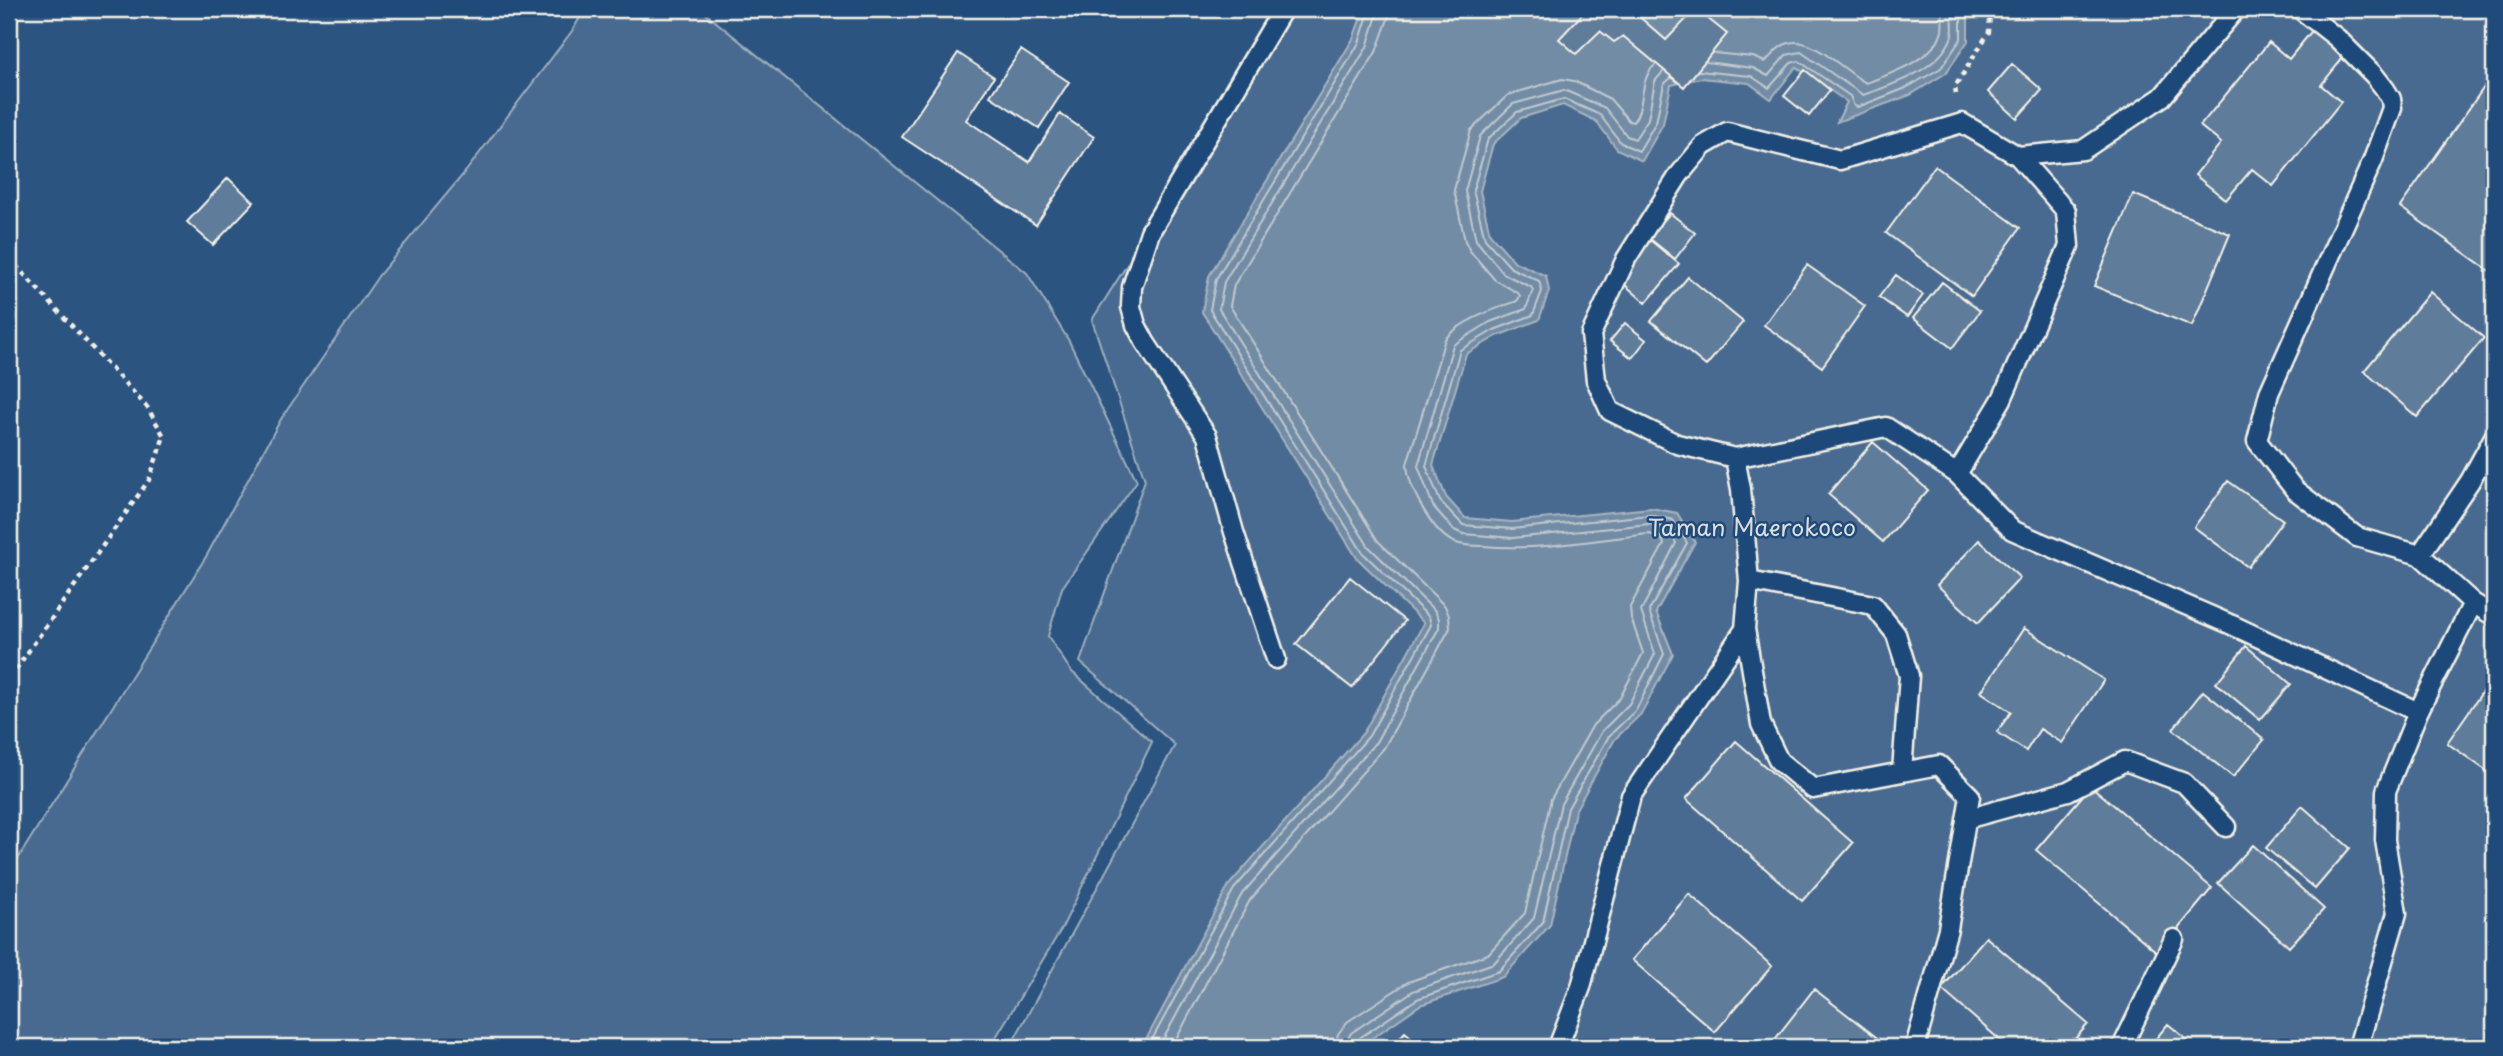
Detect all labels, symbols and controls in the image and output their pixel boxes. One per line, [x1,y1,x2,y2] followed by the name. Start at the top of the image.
[1648,509,1856,544] park label: Taman Maerokoco

